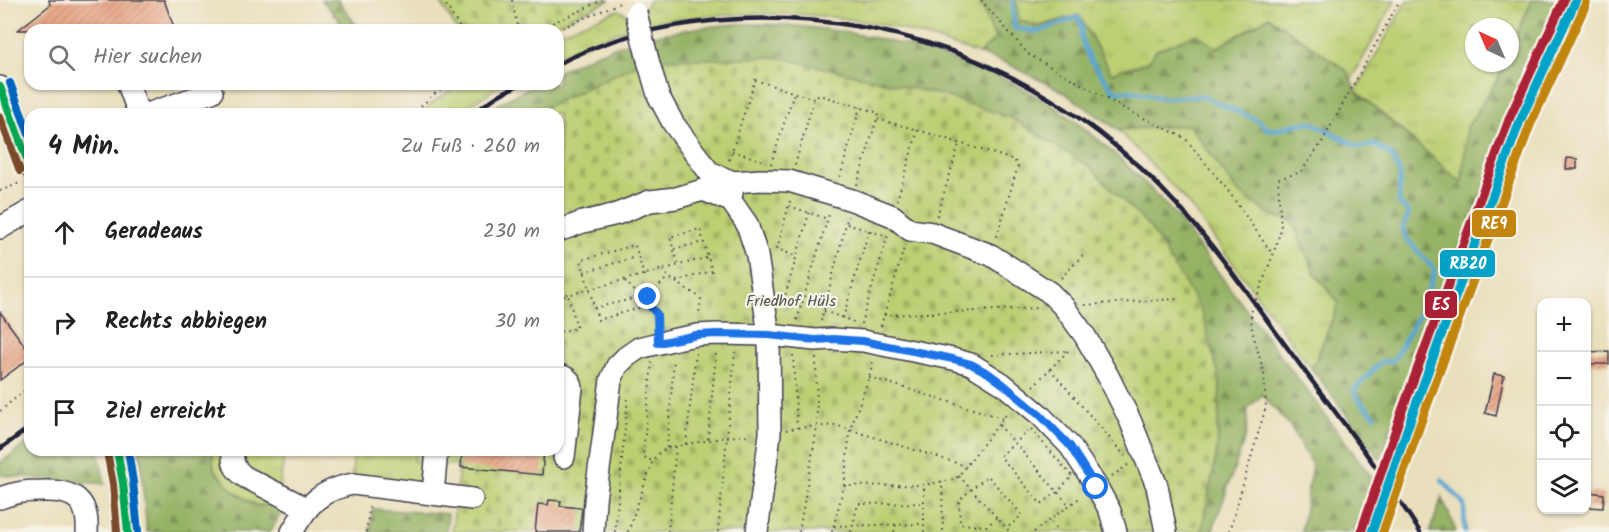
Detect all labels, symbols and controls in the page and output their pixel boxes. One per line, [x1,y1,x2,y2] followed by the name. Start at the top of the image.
[1465,18,1519,72] north arrow
[24,24,564,90] search box
[93,40,202,75] text: Hier suchen
[45,41,78,74] icon: search
[48,126,119,168] text: 4 Min.
[401,131,540,163] text: Zu Fuß · 260 m
[1471,209,1517,238] line badge: RE9
[1481,212,1507,237] text: RE9
[105,215,203,250] text: Geradeaus
[48,216,81,249] icon: ahead
[483,216,540,248] text: 230 m
[1439,249,1496,278] line badge: RB20
[1449,252,1487,277] text: RB20
[634,283,660,309] route end
[746,289,836,314] park label: Friedhof Hüls
[1424,290,1458,319] line badge: ES
[1432,293,1450,318] text: ES
[1537,298,1591,514] map controls
[1537,298,1591,352] button: +
[105,305,267,340] text: Rechts abbiegen
[48,306,81,339] icon: right
[495,306,540,338] text: 30 m
[1537,352,1591,406] button: −
[105,395,226,430] text: Ziel erreicht
[48,396,81,429] icon: arrive
[1537,406,1591,460] button: locate
[1537,460,1591,514] button: layers
[1082,473,1108,499] route start

